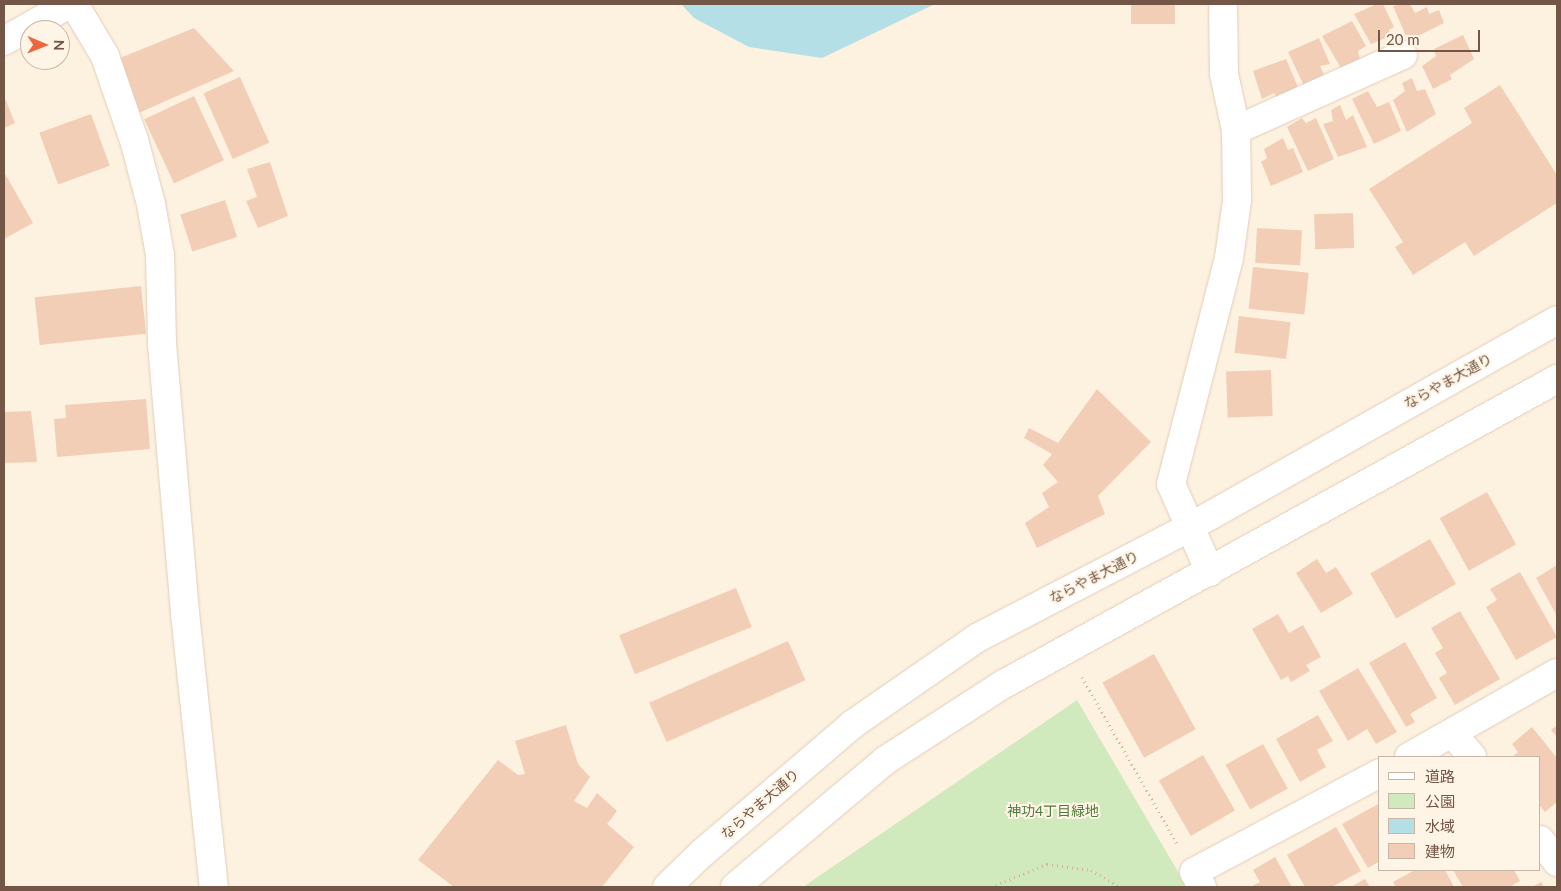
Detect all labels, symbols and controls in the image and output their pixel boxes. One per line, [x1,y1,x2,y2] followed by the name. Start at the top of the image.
[20,20,70,70] north arrow
[1381,20,1484,52] scale bar
[1386,30,1420,48] text: 20 m
[51,40,68,51] text: N
[1401,350,1495,412] street label: ならやま大通り
[1047,547,1141,607] street label: ならやま大通り
[1378,756,1541,871] legend
[718,766,802,842] street label: ならやま大通り
[1425,767,1455,785] text: 道路
[1425,792,1455,810] text: 公園
[1007,803,1099,819] park label: 神功4丁目緑地
[1425,817,1455,835] text: 水域
[1425,842,1455,860] text: 建物

